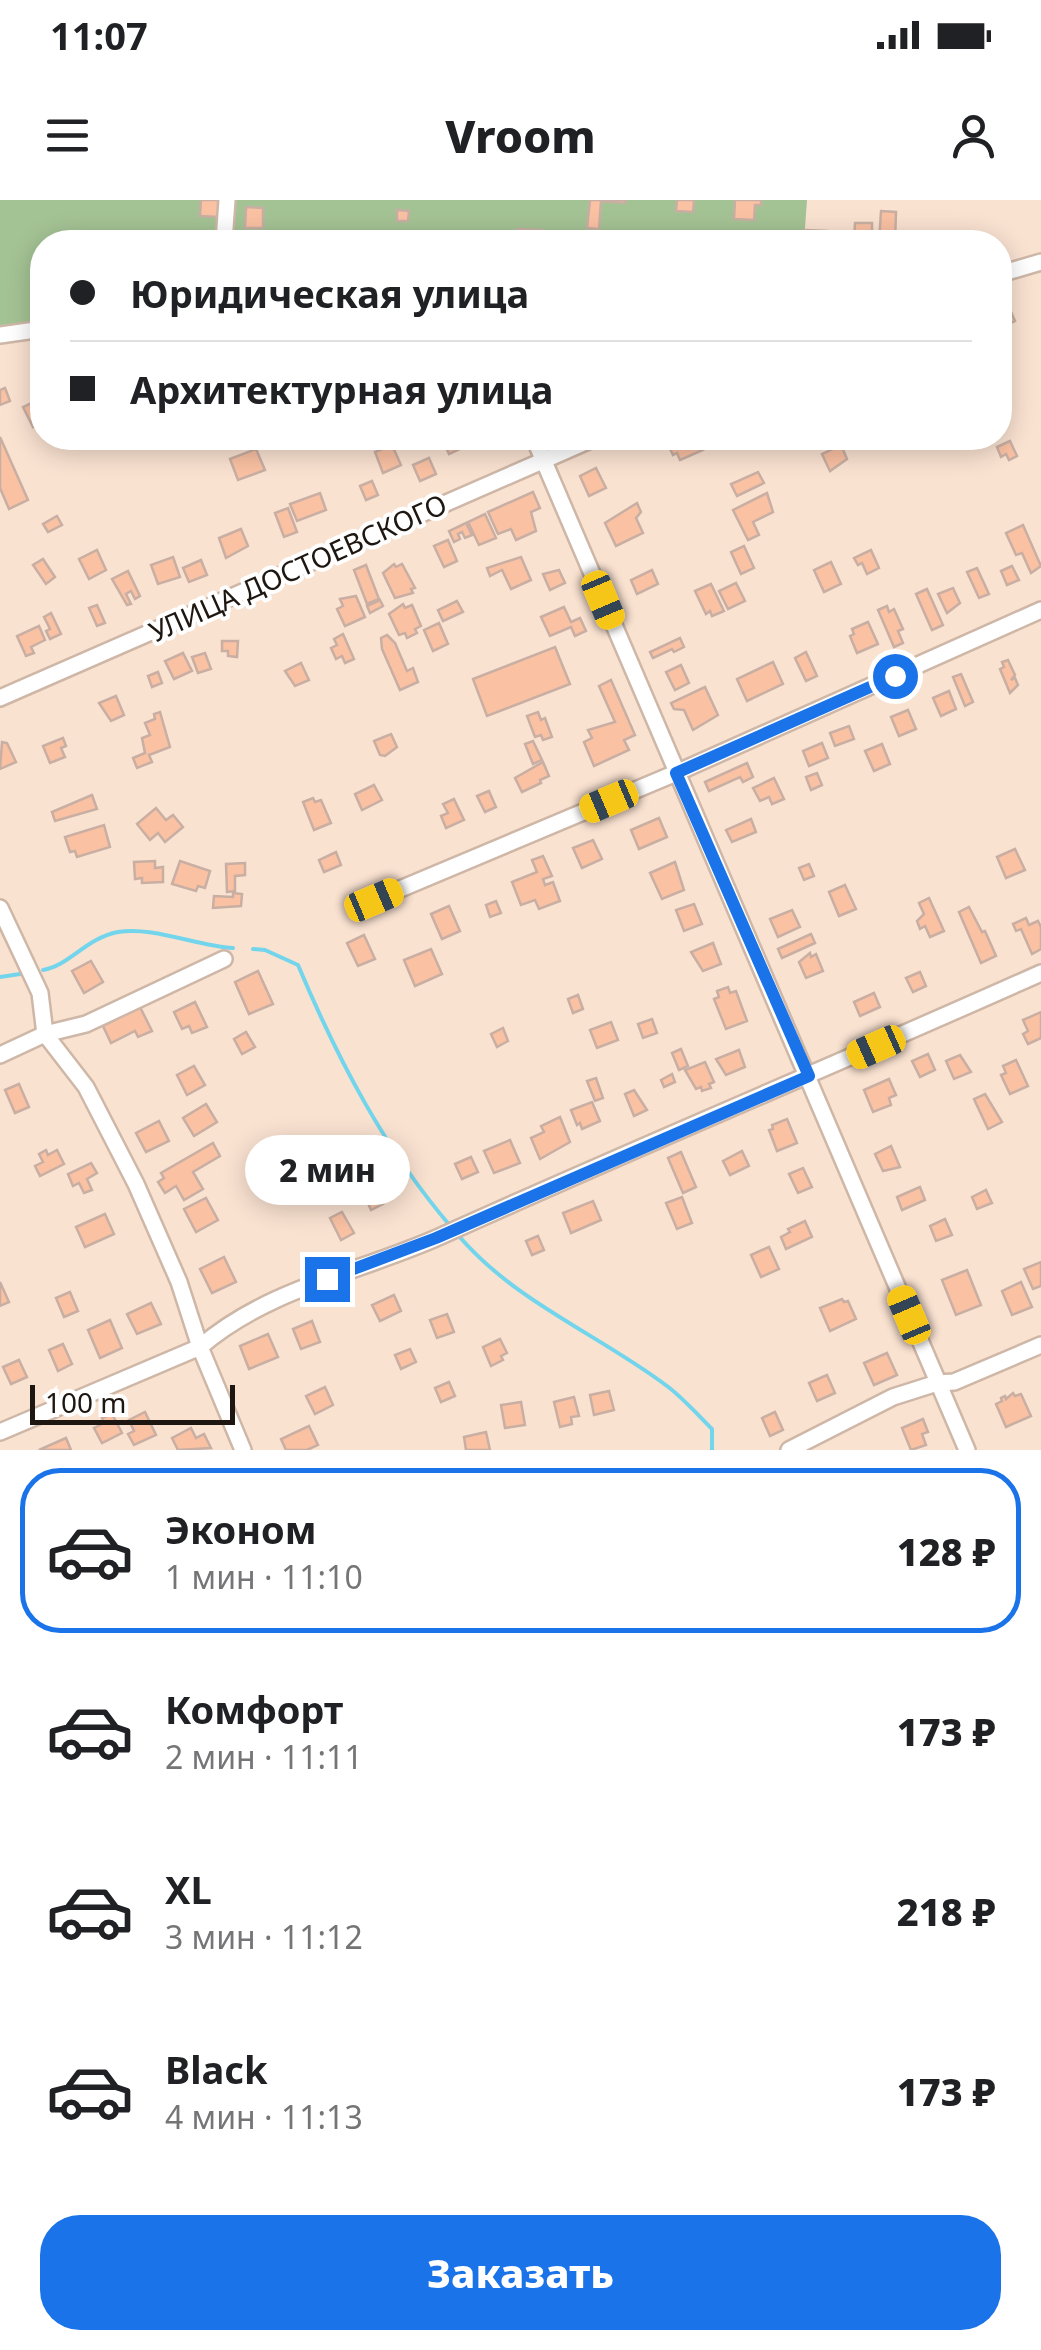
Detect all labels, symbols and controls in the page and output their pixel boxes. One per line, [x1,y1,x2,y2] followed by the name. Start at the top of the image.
[50,9,148,61] text: 11:07
[445,105,596,166] text: Vroom
[40,108,95,163] icon: menu
[946,108,1001,163] icon: person
[130,267,529,319] text: Юридическая улица
[130,363,554,415] text: Архитектурная улица
[143,484,452,650] street label: УЛИЦА ДОСТОЕВСКОГО
[577,567,629,633] car
[873,654,918,699] route start
[576,775,642,827] car
[341,874,407,926] car
[842,1021,910,1073] car
[245,1134,410,1204] callout: 2 мин
[279,1148,376,1191] text: 2 мин
[305,1257,350,1302] route end
[883,1282,935,1348] car
[30,1380,235,1424] scale bar
[45,1383,127,1421] text: 100 m
[165,1503,317,1555] text: Эконом
[45,1506,135,1596] icon: car
[897,1525,996,1577] text: 128 ₽
[165,1555,363,1598] text: 1 мин · 11:10
[165,1683,343,1735] text: Комфорт
[45,1686,135,1776] icon: car
[897,1705,996,1757] text: 173 ₽
[165,1735,363,1778] text: 2 мин · 11:11
[165,1863,212,1915] text: XL
[45,1866,135,1956] icon: car
[897,1885,996,1937] text: 218 ₽
[165,1915,363,1958] text: 3 мин · 11:12
[165,2043,268,2095] text: Black
[45,2046,135,2136] icon: car
[897,2065,996,2117] text: 173 ₽
[165,2095,363,2138] text: 4 мин · 11:13
[40,2215,1001,2330] button: Заказать

